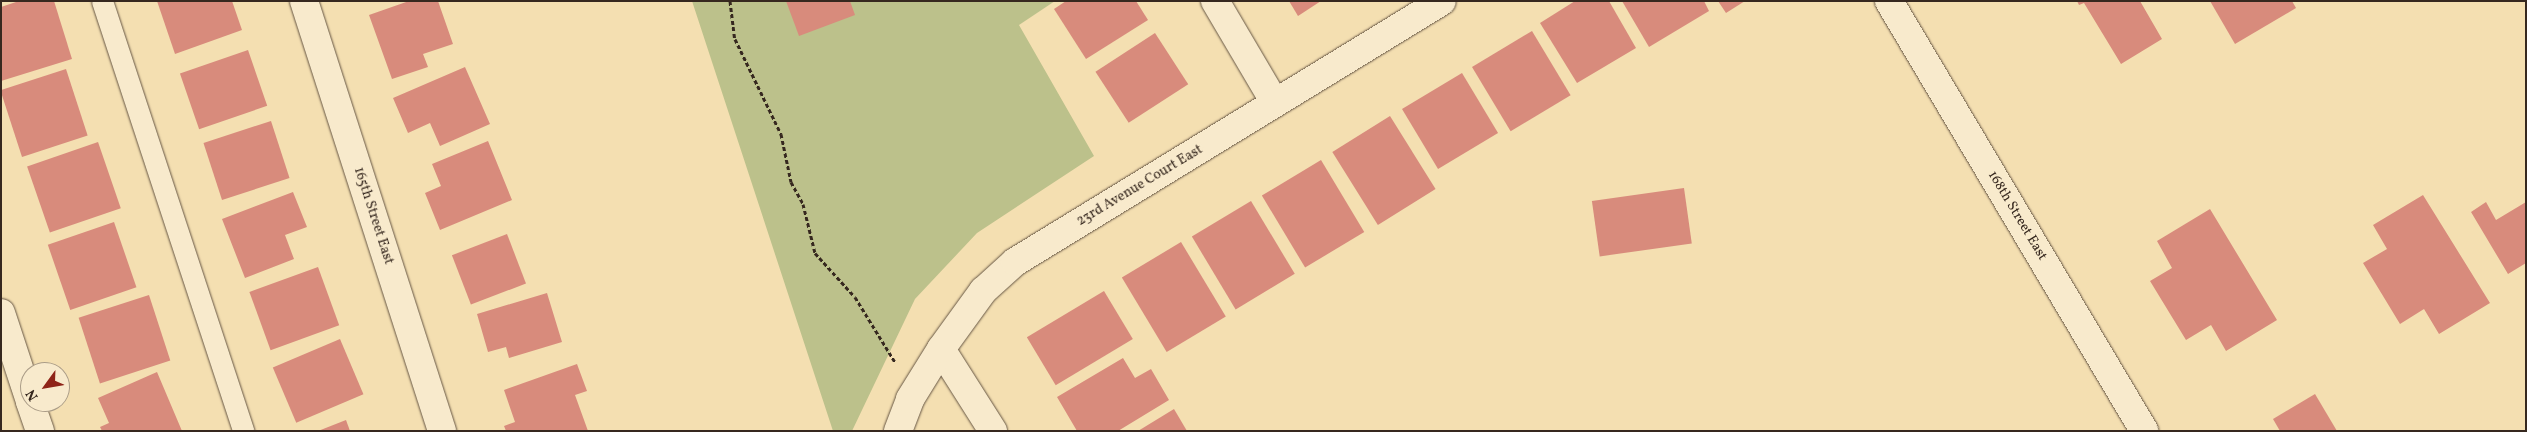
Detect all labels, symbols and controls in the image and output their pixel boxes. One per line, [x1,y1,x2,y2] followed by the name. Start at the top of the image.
[1074,142,1206,230] street label: 23rd Avenue Court East
[349,165,397,267] street label: 165th Street East
[1984,168,2050,264] street label: 168th Street East
[20,362,70,412] north arrow
[22,385,43,404] text: N

